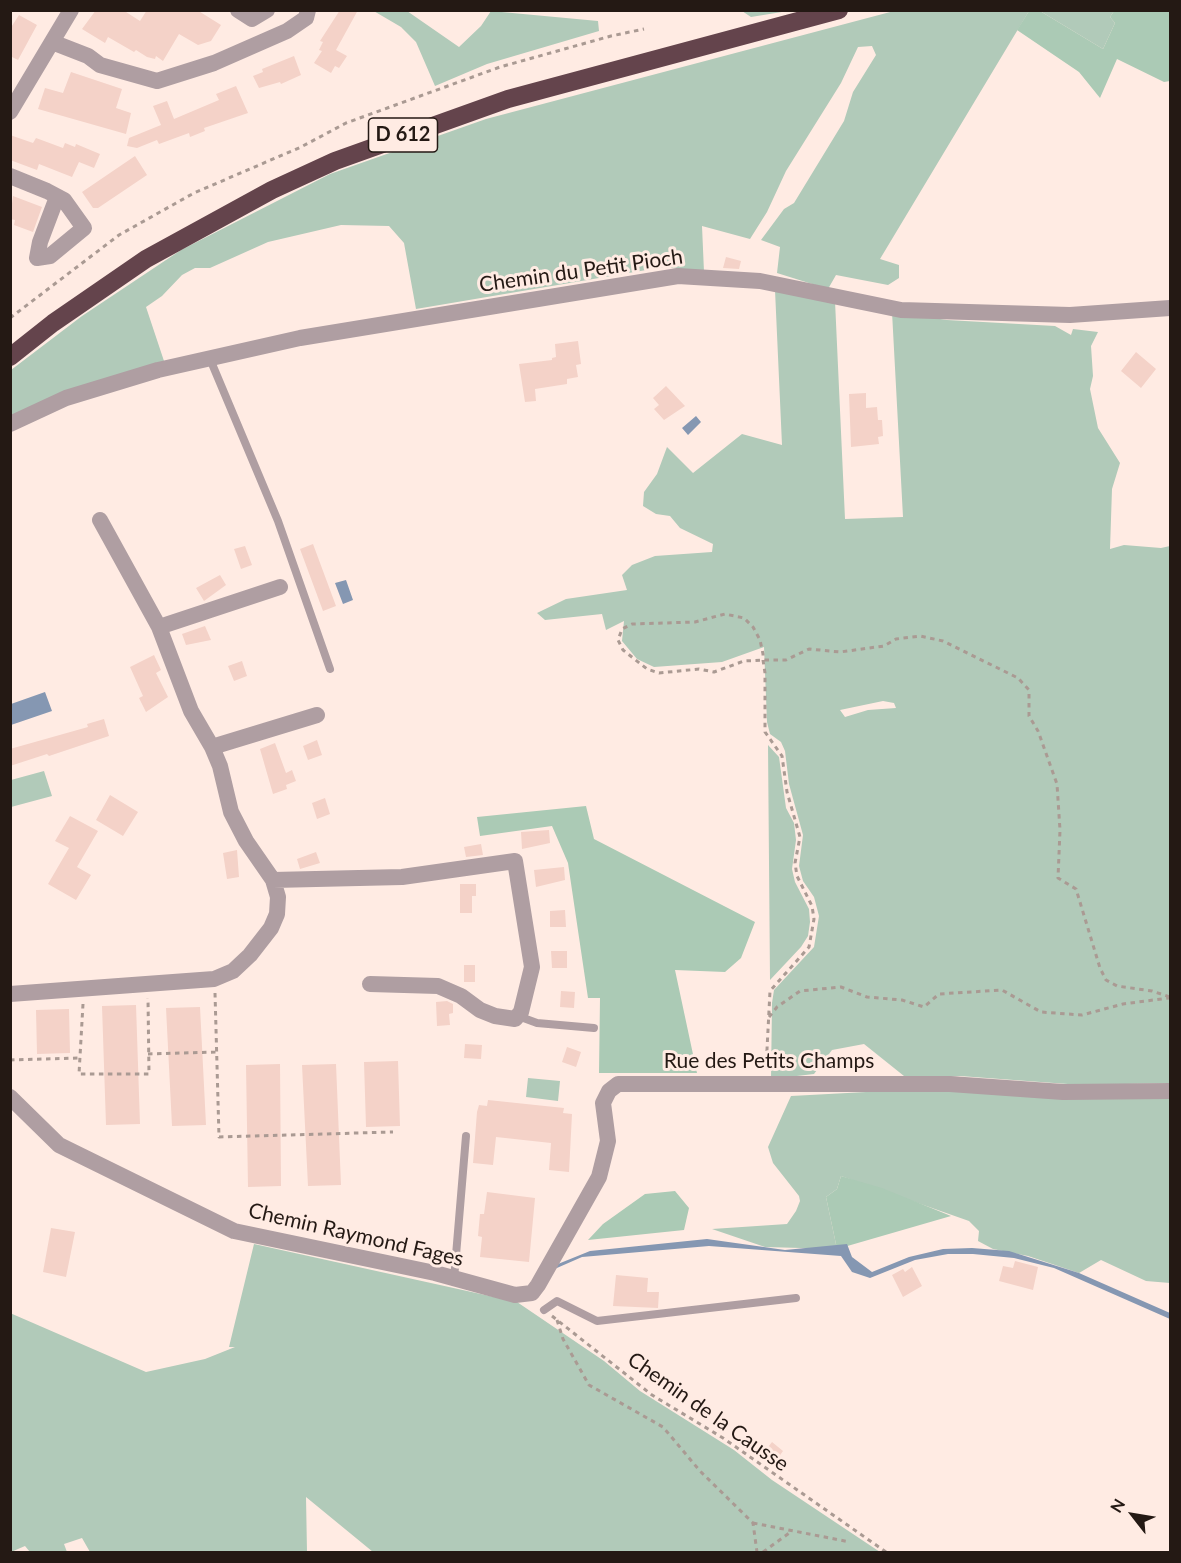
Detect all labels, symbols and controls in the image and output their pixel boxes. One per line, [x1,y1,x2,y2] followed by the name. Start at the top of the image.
[368,118,438,152] road number: D 612
[478,244,684,298] street label: Chemin du Petit Pioch
[664,1048,874,1074] street label: Rue des Petits Champs
[246,1198,466,1272] street label: Chemin Raymond Fages
[623,1347,793,1477] street label: Chemin de la Causse
[1103,1485,1163,1545] north arrow
[1106,1495,1128,1516] text: N

